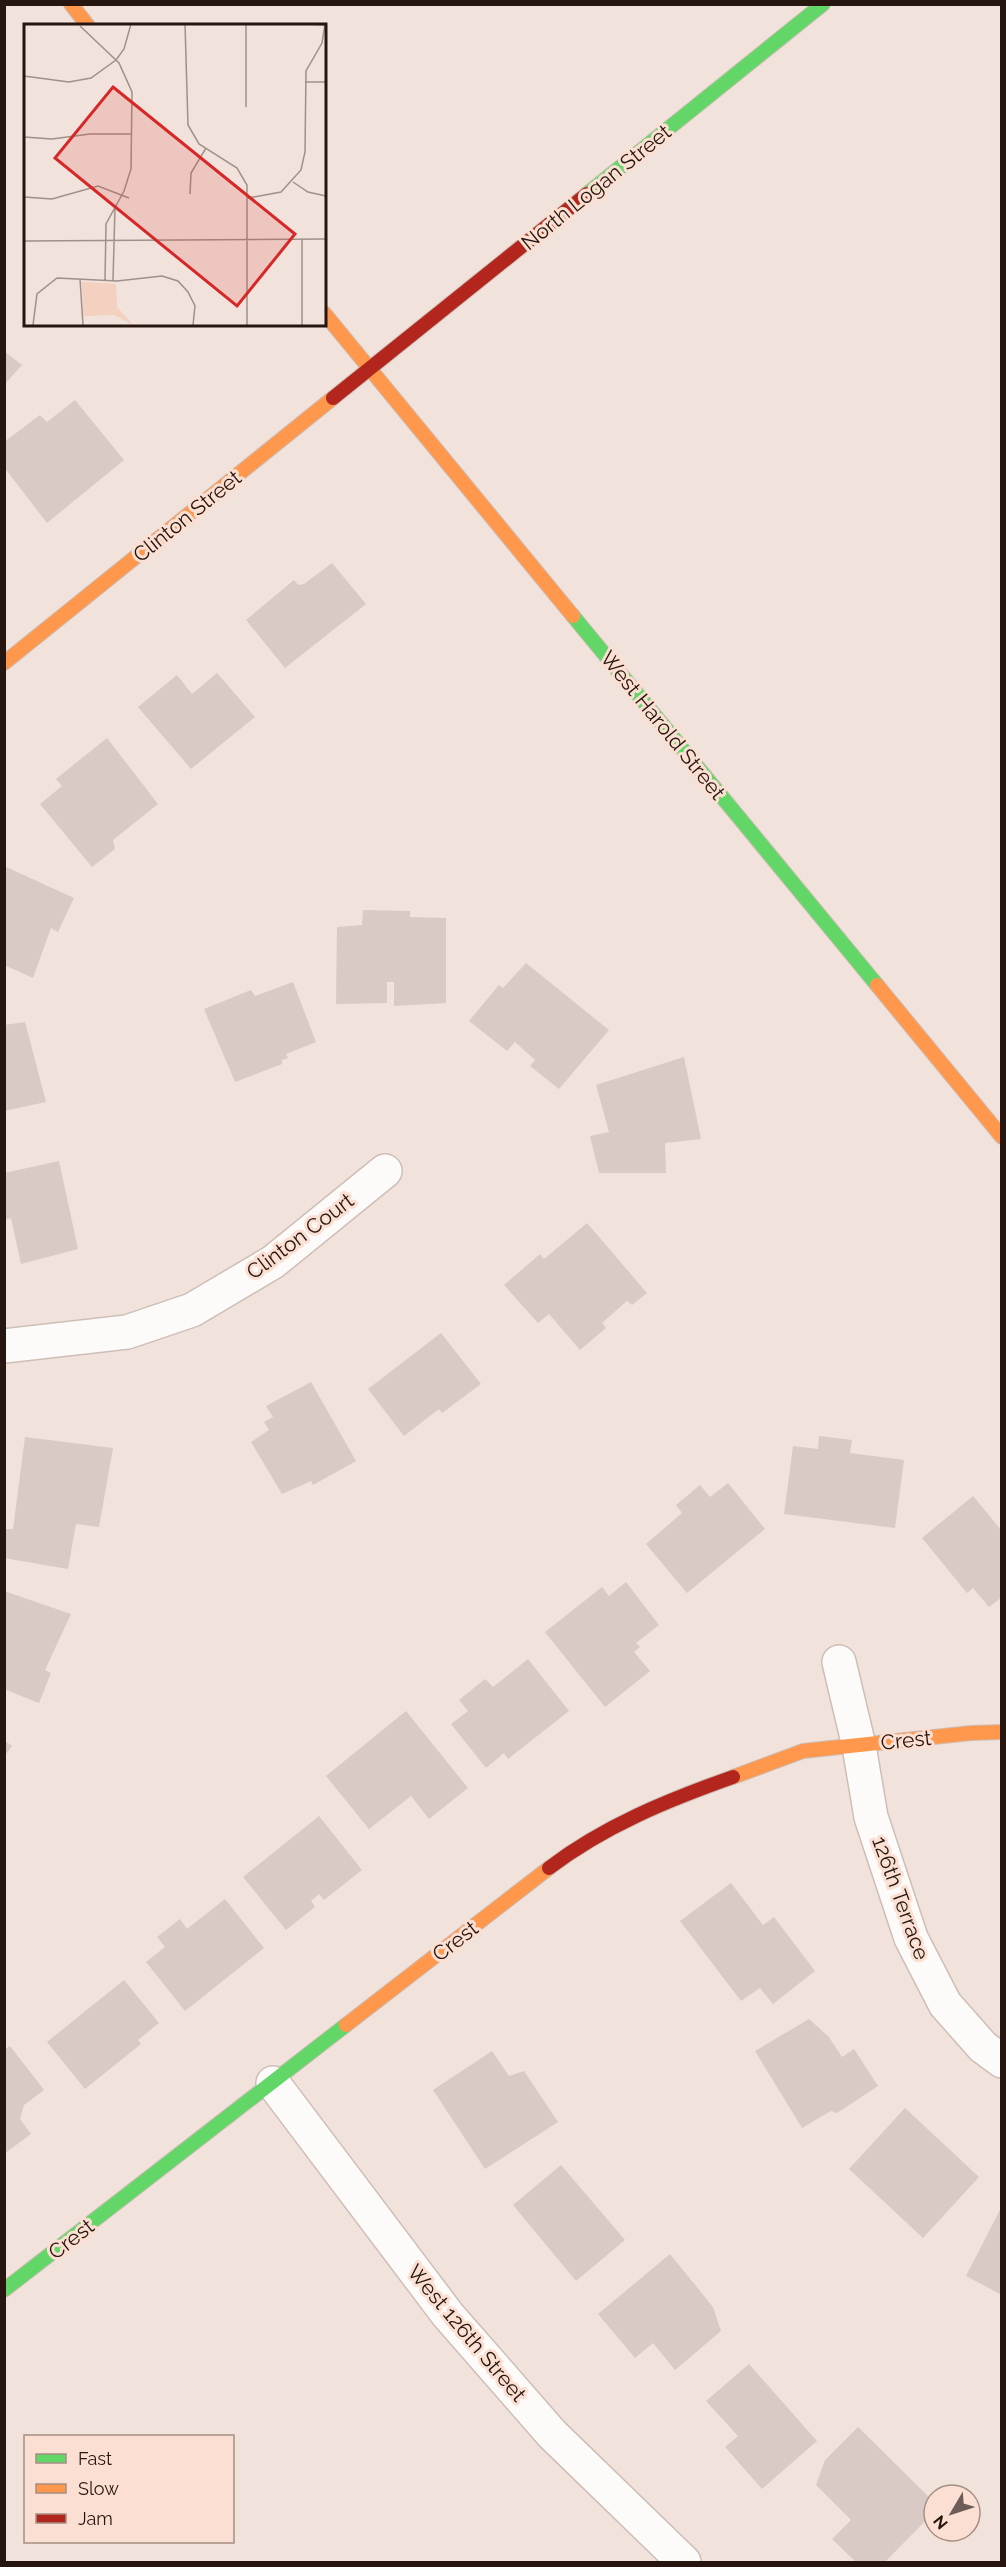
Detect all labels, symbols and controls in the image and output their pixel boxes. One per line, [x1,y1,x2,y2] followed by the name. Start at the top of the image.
[24,24,326,326] inset map
[516,119,676,255] street label: North Logan Street
[128,465,246,567] street label: Clinton Street
[595,646,731,804] street label: West Harold Street
[242,1188,358,1284] street label: Clinton Court
[879,1725,933,1755] street label: Crest
[867,1833,935,1963] street label: 126th Terrace
[427,1915,483,1967] street label: Crest
[43,2213,99,2265] street label: Crest
[403,2260,531,2406] street label: West 126th Street
[24,2435,234,2543] legend
[78,2448,112,2469] text: Fast
[78,2478,119,2499] text: Slow
[922,2483,982,2543] north arrow
[78,2508,113,2529] text: Jam
[930,2511,952,2533] text: N

